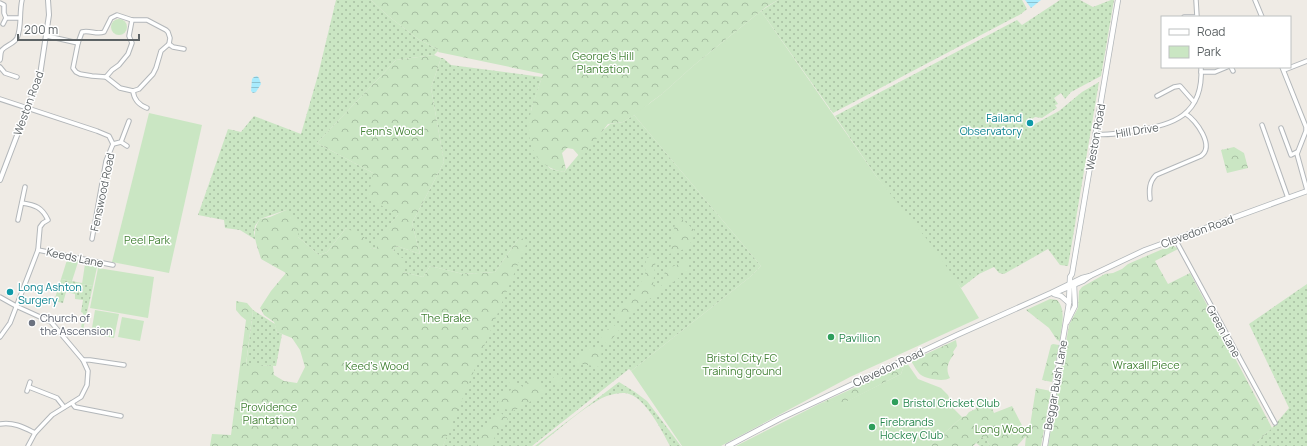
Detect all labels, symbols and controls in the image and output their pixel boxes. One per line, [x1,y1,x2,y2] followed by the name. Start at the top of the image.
[18,16,139,42] scale bar
[1161,16,1291,68] legend
[24,21,58,38] text: 200 m
[1197,23,1225,40] text: Road
[1197,43,1222,60] text: Park
[572,48,634,76] park label: George's Hill Plantation
[9,69,47,137] street label: Weston Road
[1082,103,1108,171] street label: Weston Road
[960,110,1022,138] place label: Failand Observatory
[1025,118,1035,128] marker: Failand Observatory
[1115,119,1160,141] street label: Hill Drive
[361,123,423,138] park label: Fenn's Wood
[86,151,118,233] street label: Fenswood Road
[1159,211,1235,251] street label: Clevedon Road
[124,232,171,247] park label: Peel Park
[45,244,106,270] street label: Keeds Lane
[18,279,82,307] place label: Long Ashton Surgery
[5,287,15,297] marker: Long Ashton Surgery
[1203,302,1245,360] street label: Green Lane
[40,310,112,338] place label: Church of the Ascension
[421,310,472,325] park label: The Brake
[27,318,37,328] marker: Church of the Ascension
[839,330,880,345] place label: Pavillion
[826,332,836,342] marker: Pavillion
[1040,338,1070,431] street label: Beggar Bush Lane
[850,344,926,390] street label: Clevedon Road
[702,350,782,378] park label: Bristol City FC Training ground
[1112,357,1180,372] park label: Wraxall Piece
[345,358,409,373] park label: Keed's Wood
[903,395,1000,410] place label: Bristol Cricket Club
[890,397,900,407] marker: Bristol Cricket Club
[241,399,298,427] park label: Providence Plantation
[880,414,944,442] place label: Firebrands Hockey Club
[975,421,1031,436] park label: Long Wood
[867,422,877,432] marker: Firebrands Hockey Club

